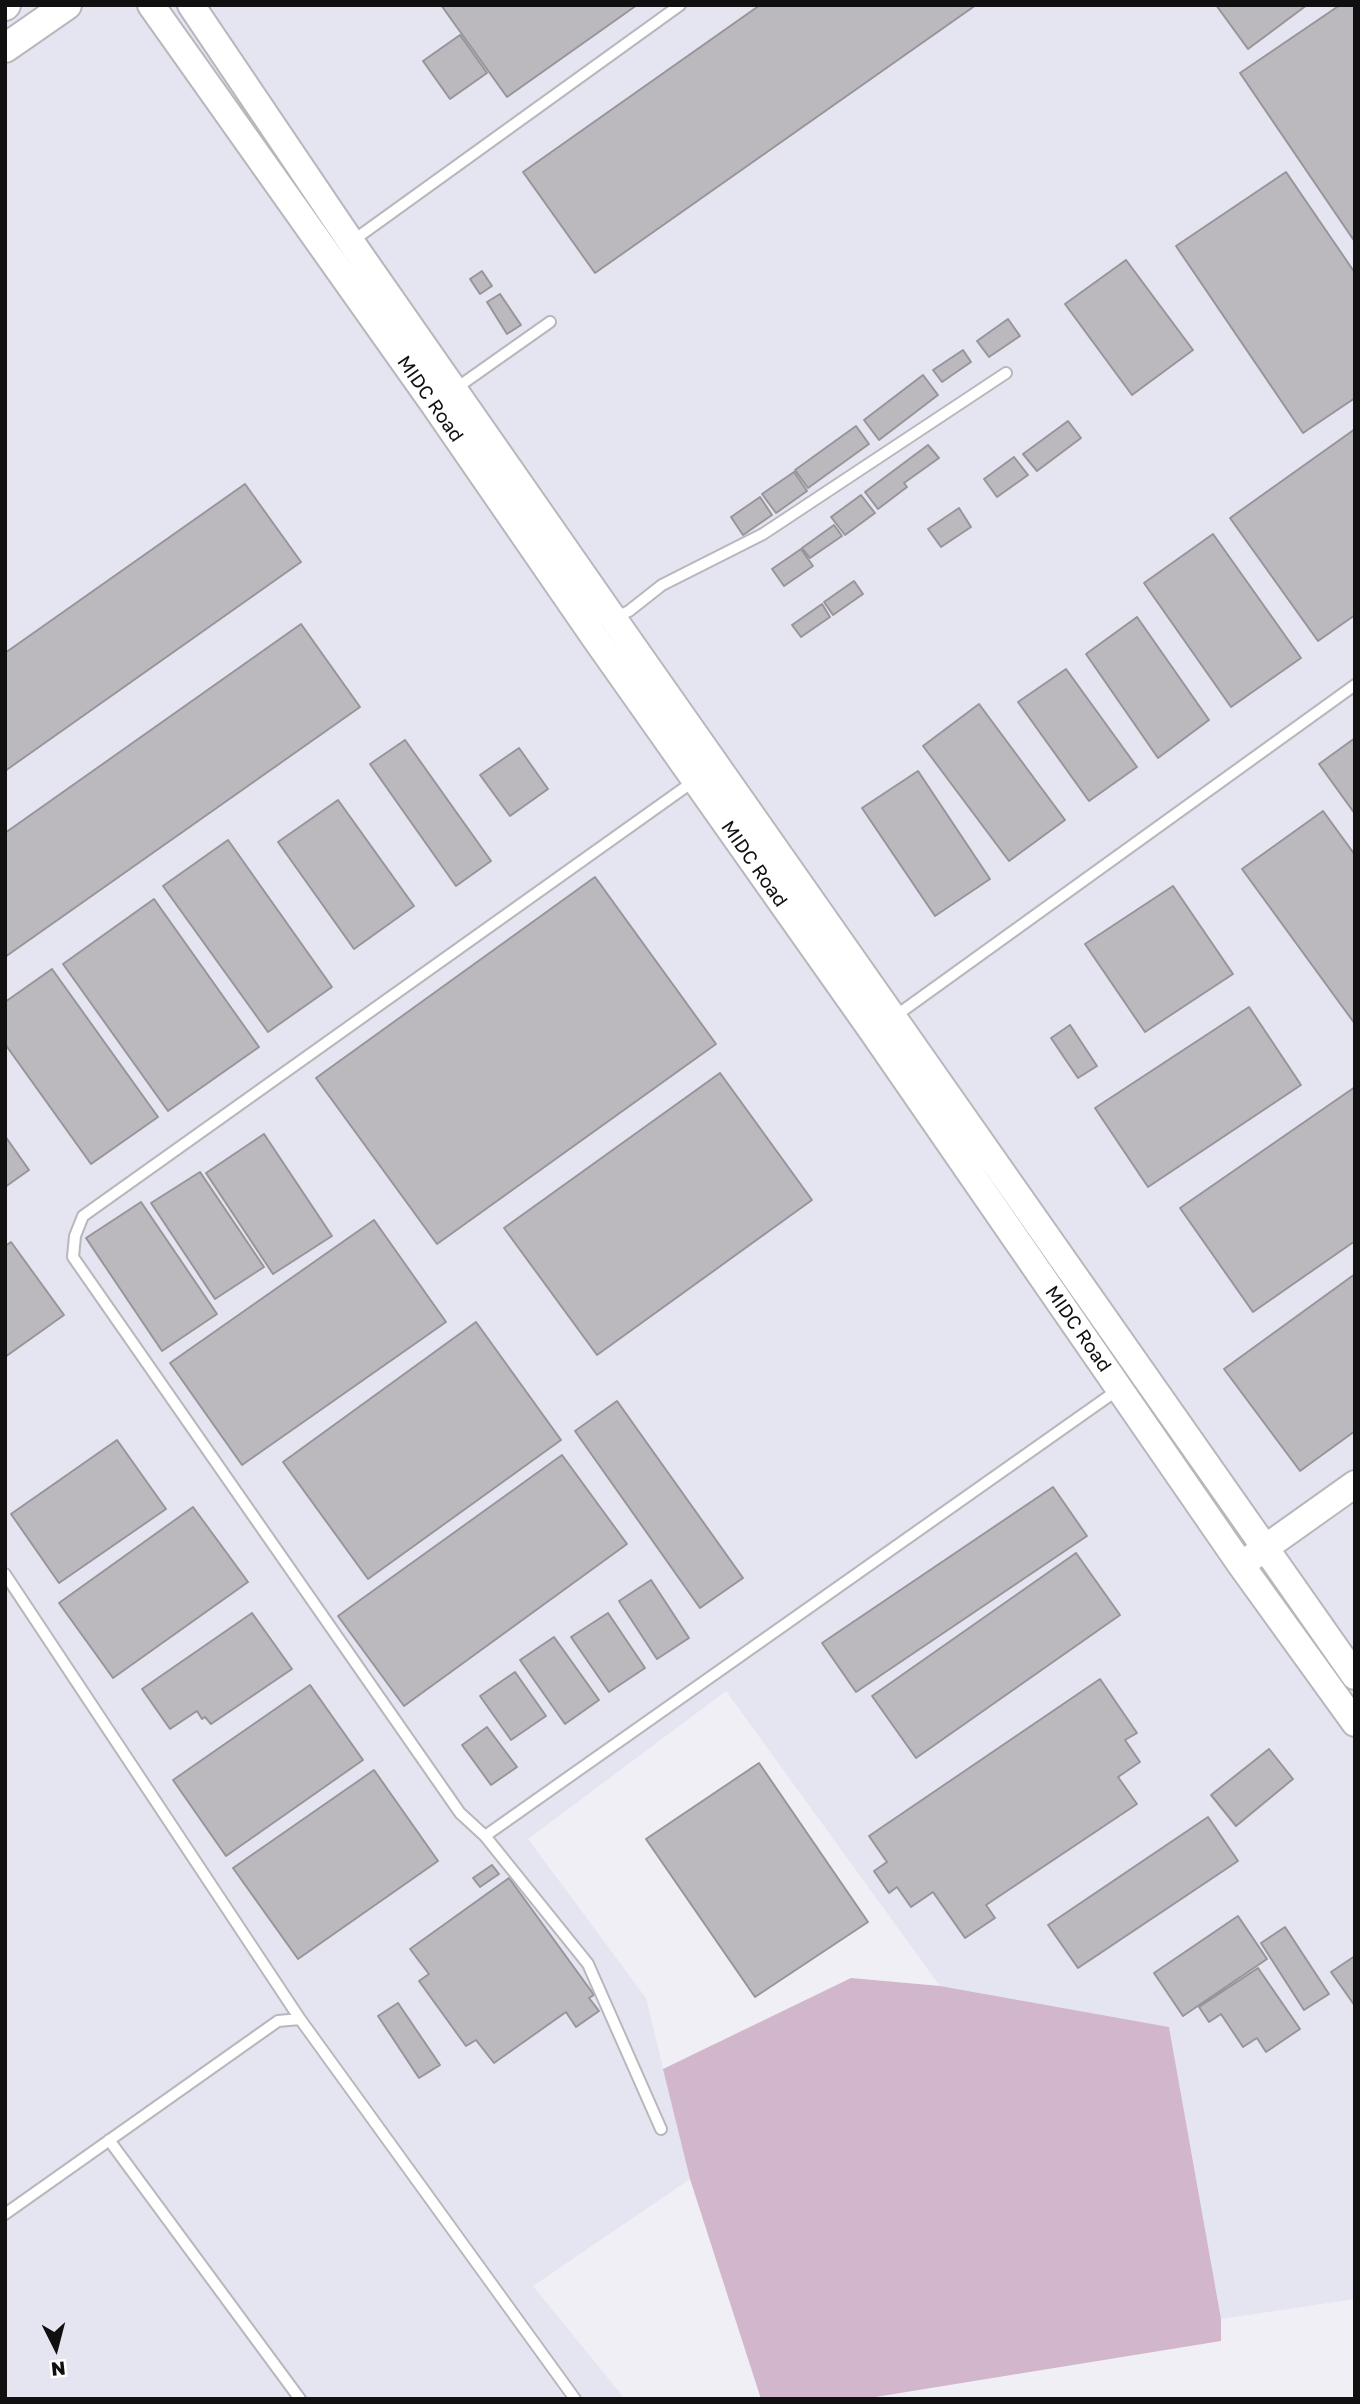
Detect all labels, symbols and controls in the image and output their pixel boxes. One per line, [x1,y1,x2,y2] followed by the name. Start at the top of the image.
[392,352,468,446] street label: MIDC Road
[716,817,792,911] street label: MIDC Road
[1040,1282,1116,1376] street label: MIDC Road
[21,2313,91,2383] north arrow
[50,2357,67,2382] text: N

